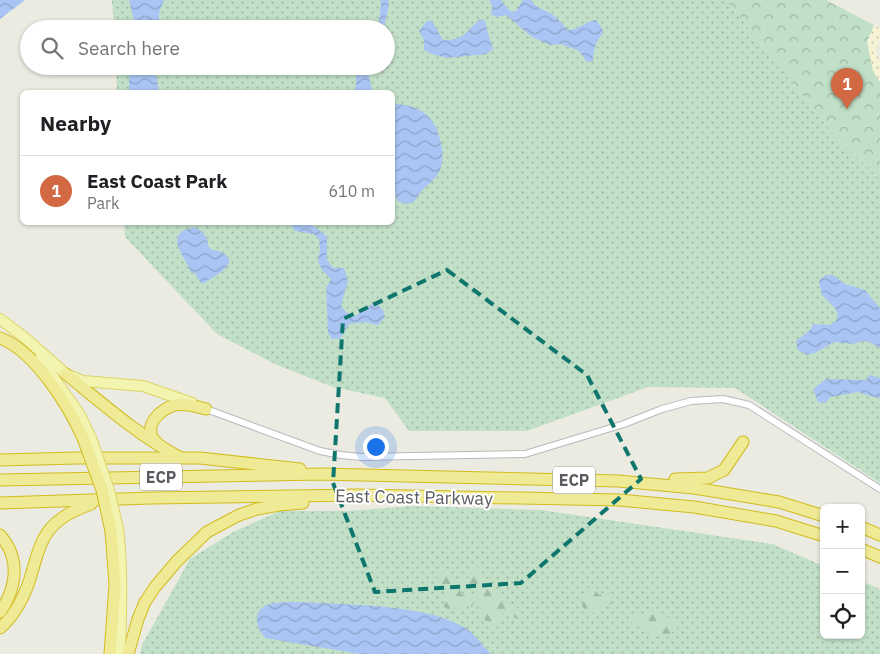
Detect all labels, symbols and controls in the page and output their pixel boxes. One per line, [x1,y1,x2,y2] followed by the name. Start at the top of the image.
[20,20,395,75] search box
[38,34,66,62] icon: search
[78,36,180,60] text: Search here
[831,68,863,109] pin: 1
[40,109,111,137] text: Nearby
[87,169,227,193] text: East Coast Park
[51,181,61,201] text: 1
[328,181,375,201] text: 610 m
[87,193,119,213] text: Park
[363,434,389,460] your location
[140,464,182,491] road number: ECP
[553,466,595,494] road number: ECP
[335,484,493,510] street label: East Coast Parkway
[820,504,865,639] map controls
[820,504,865,549] button: +
[820,549,865,594] button: −
[820,594,865,639] button: locate

